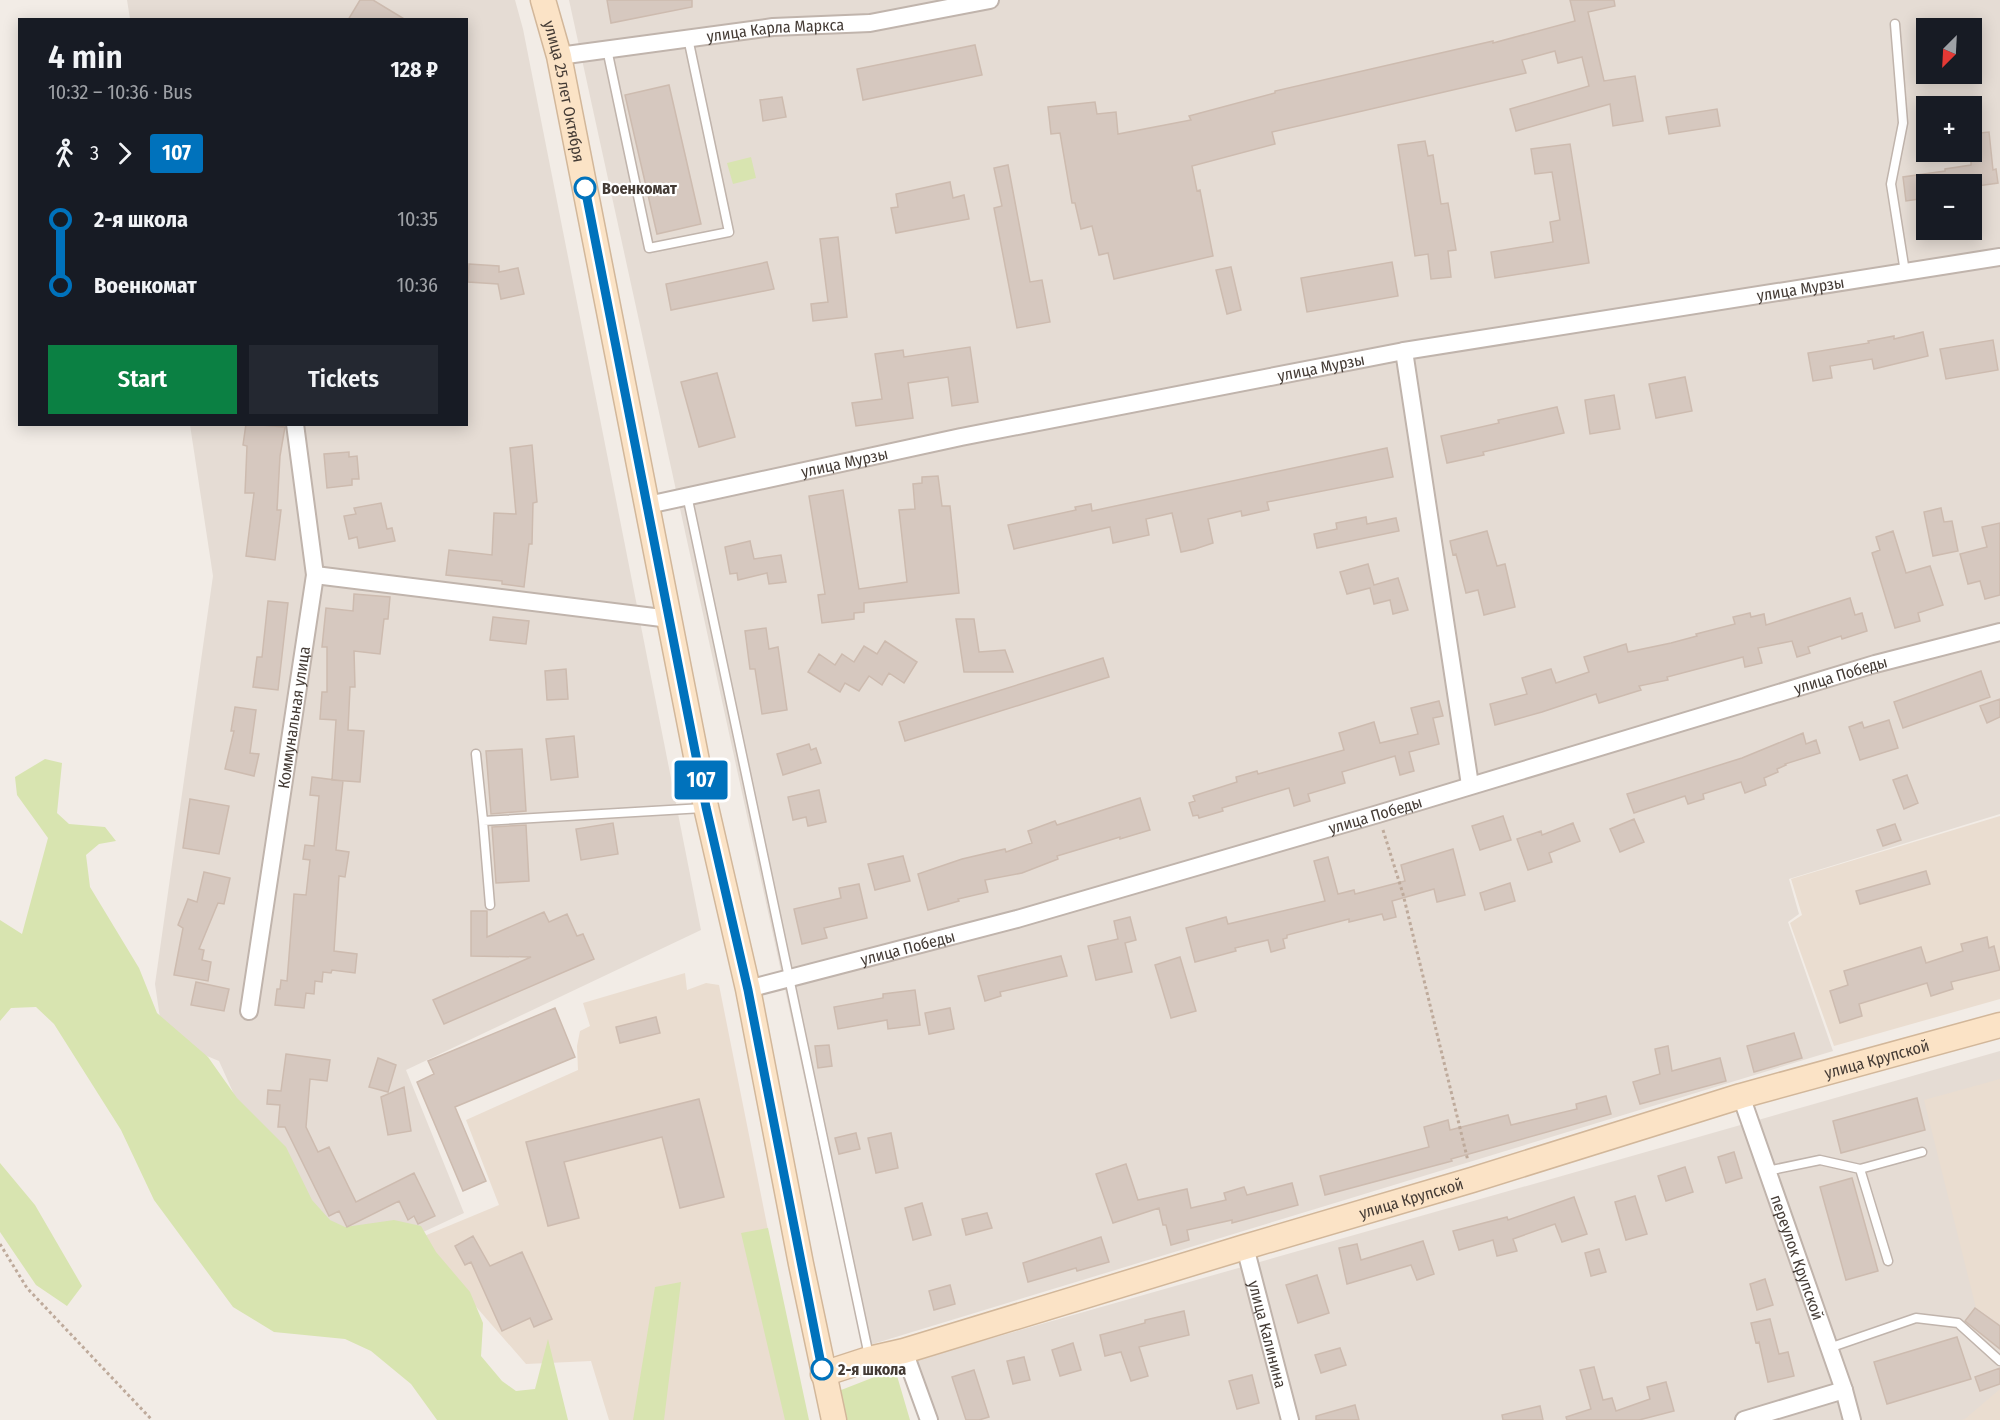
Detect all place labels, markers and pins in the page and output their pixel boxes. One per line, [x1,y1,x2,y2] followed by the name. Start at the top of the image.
[574,177,596,199] marker: Военкомат
[602,179,677,198] place label: Военкомат
[811,1358,833,1380] marker: 2-я школа
[837,1360,906,1379] place label: 2-я школа

